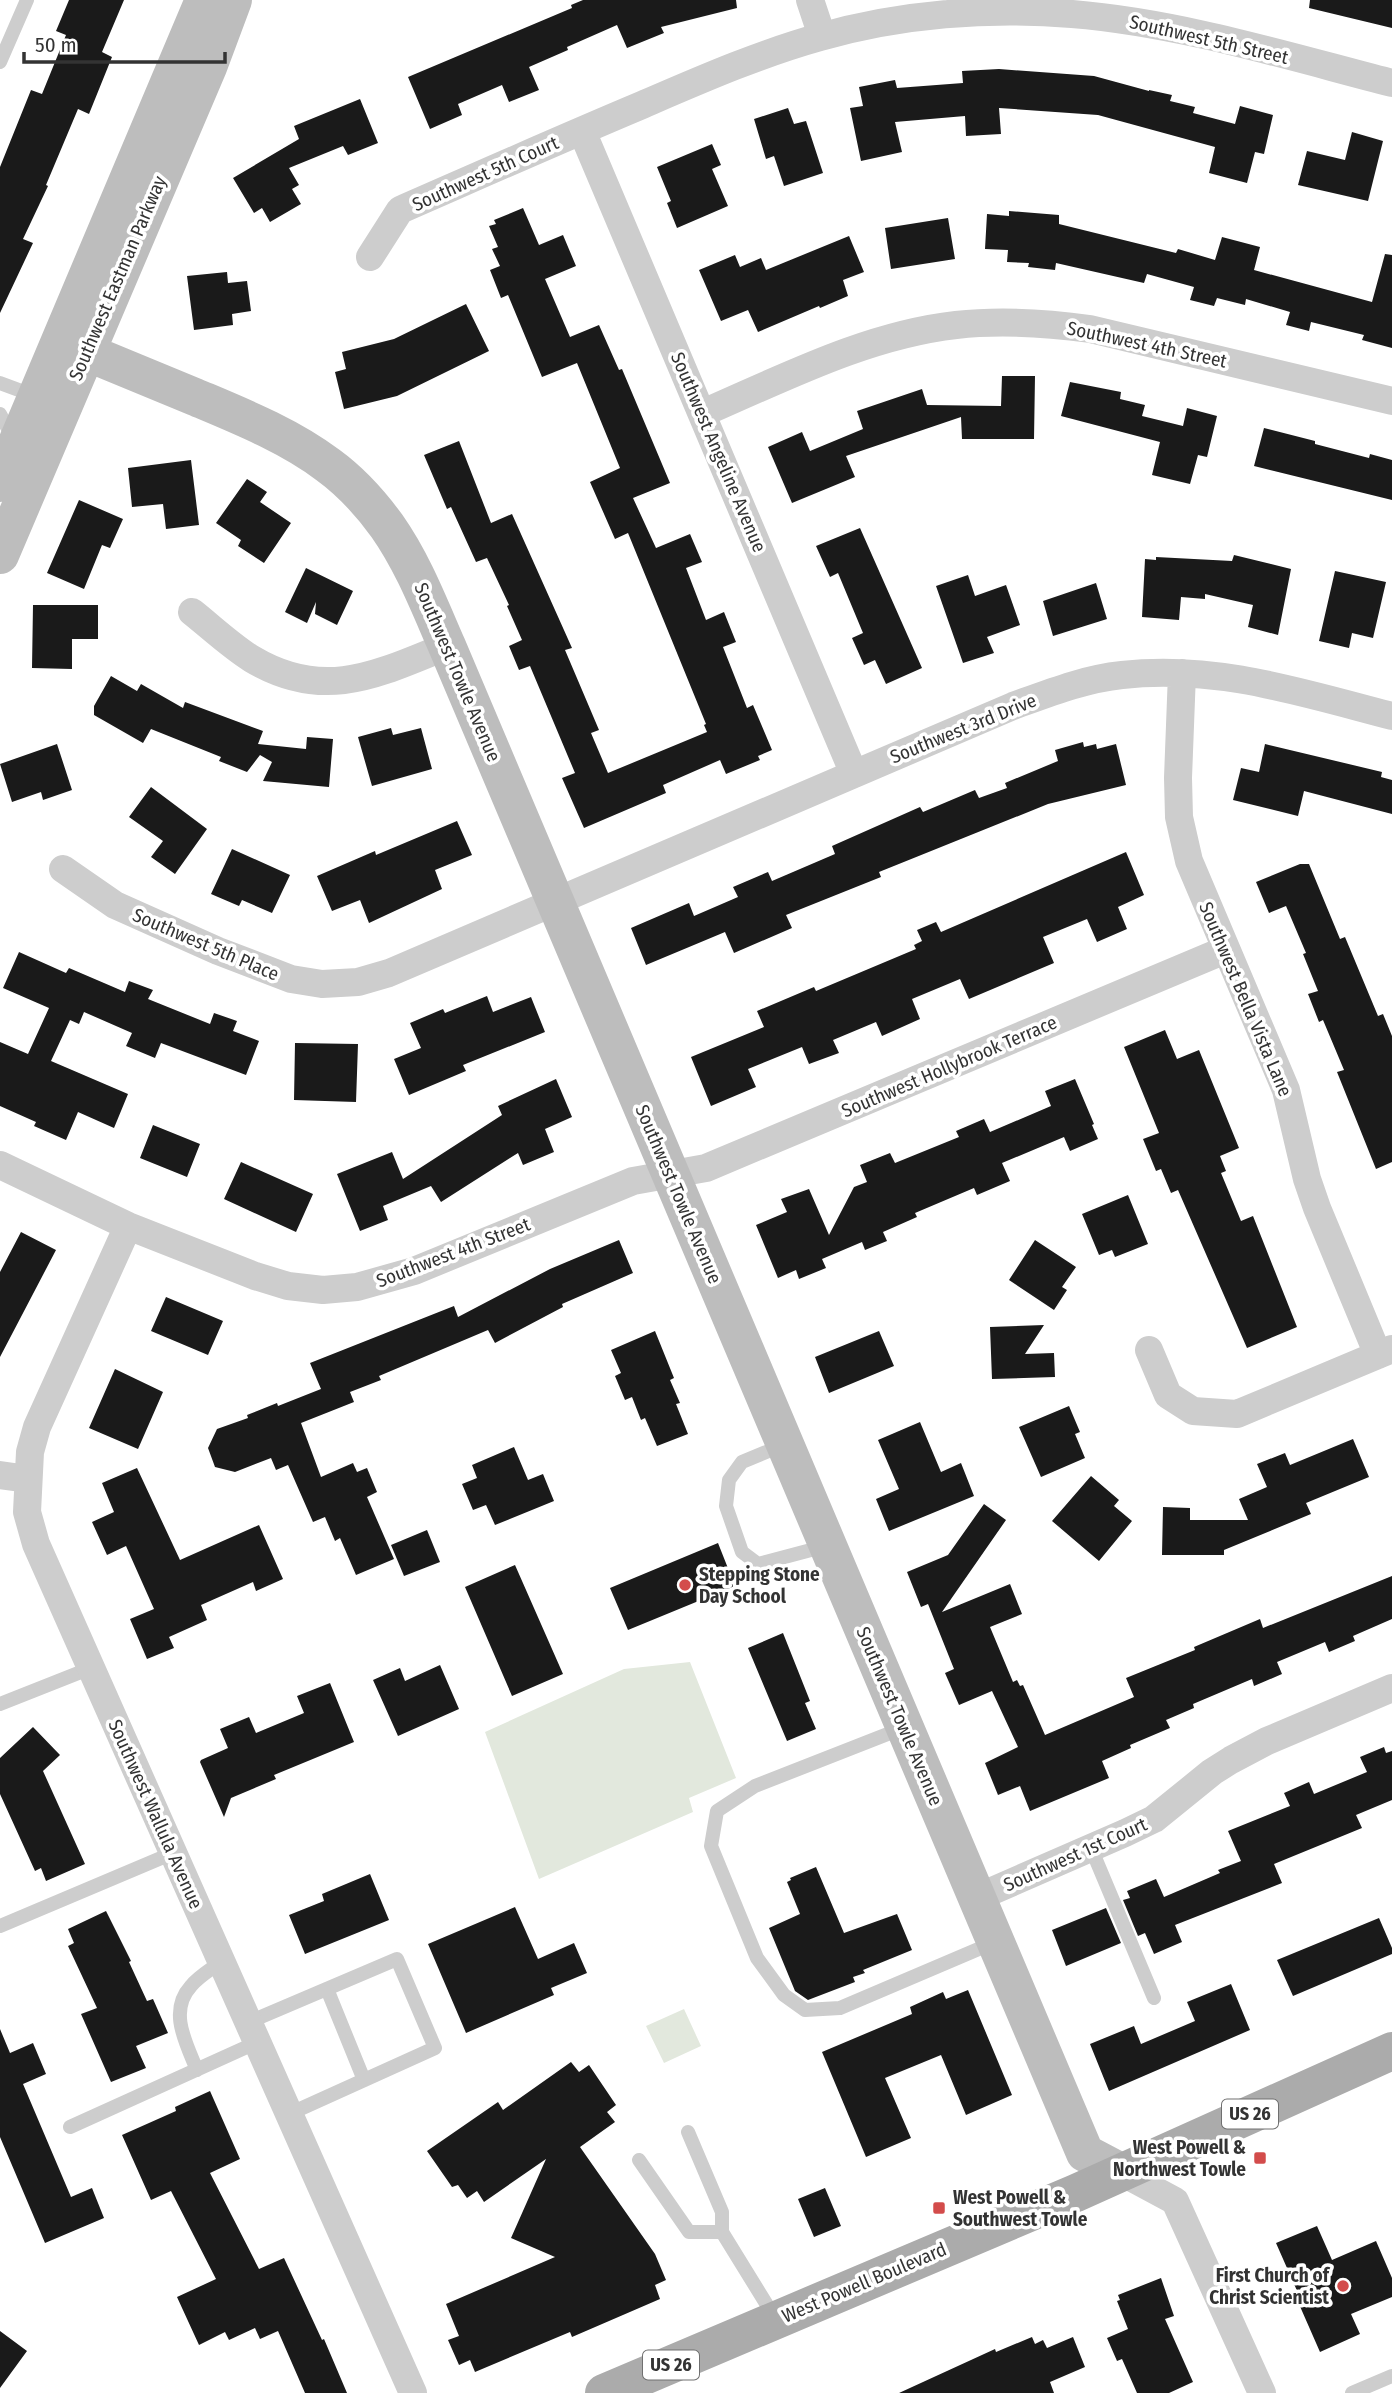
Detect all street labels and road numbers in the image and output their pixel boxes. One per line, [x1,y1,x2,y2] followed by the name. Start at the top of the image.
[1127,10,1291,69] street label: Southwest 5th Street
[409,131,563,216] street label: Southwest 5th Court
[64,172,171,384] street label: Southwest Eastman Parkway
[1065,316,1230,373] street label: Southwest 4th Street
[666,349,771,556] street label: Southwest Angeline Avenue
[409,579,506,765] street label: Southwest Towle Avenue
[887,689,1040,768] street label: Southwest 3rd Drive
[1194,898,1297,1100] street label: Southwest Bella Vista Lane
[129,903,282,986] street label: Southwest 5th Place
[838,1011,1060,1122] street label: Southwest Hollybrook Terrace
[630,1101,727,1287] street label: Southwest Towle Avenue
[373,1212,534,1292] street label: Southwest 4th Street
[851,1623,948,1809] street label: Southwest Towle Avenue
[103,1716,208,1912] street label: Southwest Wallula Avenue
[1000,1812,1151,1896] street label: Southwest 1st Court
[1222,2100,1278,2128] road number: US 26
[779,2237,950,2327] street label: West Powell Boulevard
[643,2350,699,2379] road number: US 26

